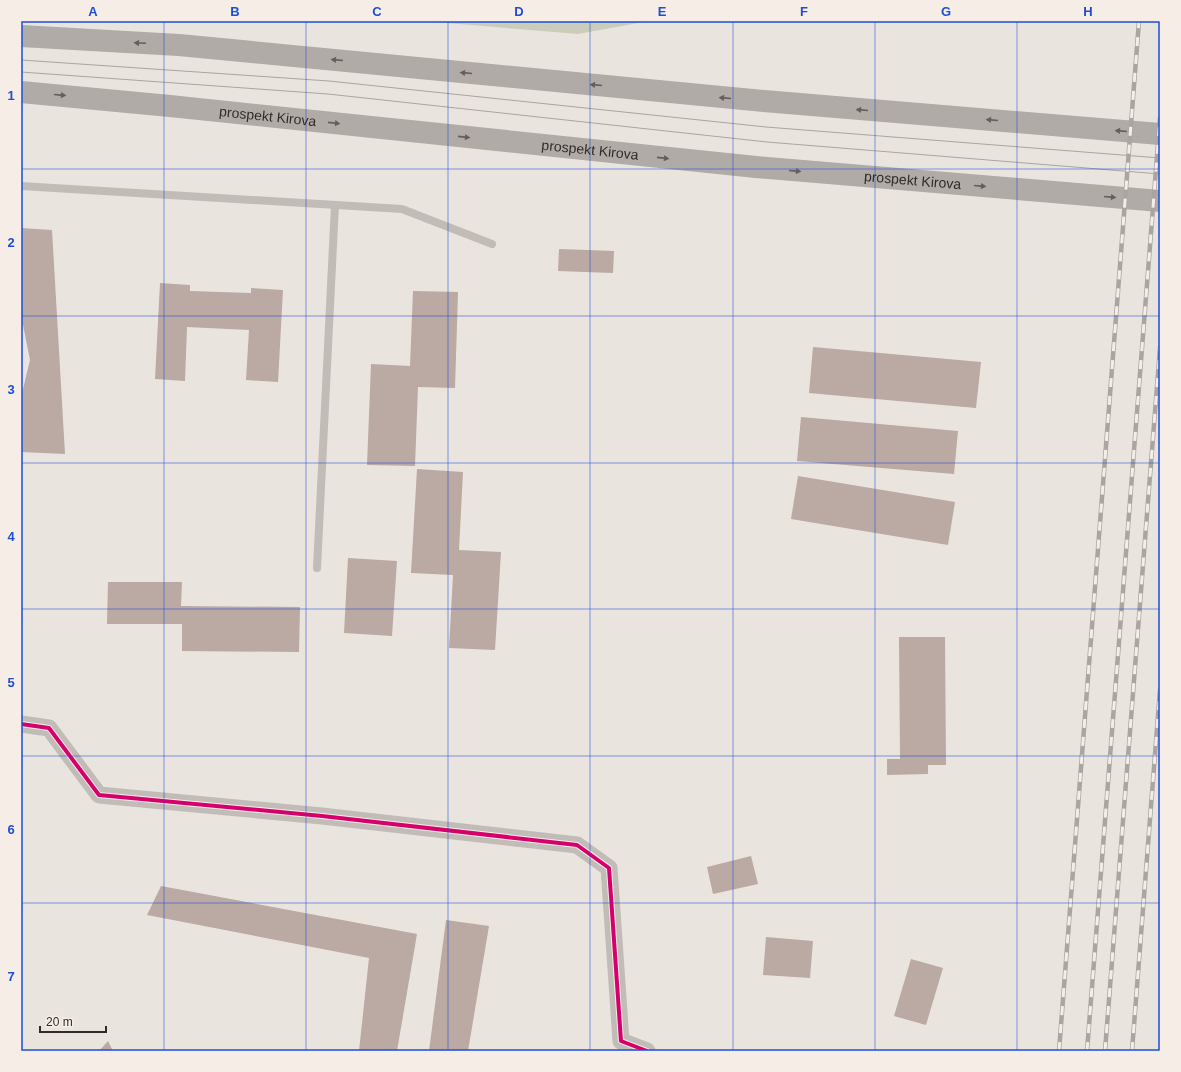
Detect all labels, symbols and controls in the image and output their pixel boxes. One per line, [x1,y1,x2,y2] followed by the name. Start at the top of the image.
[88,4,98,19] text: A
[230,4,240,19] text: B
[372,4,382,19] text: C
[514,4,524,19] text: D
[658,4,667,19] text: E
[800,4,808,19] text: F
[941,4,951,19] text: G
[1083,4,1093,19] text: H
[133,40,146,46] one-way arrow
[331,57,343,64] one-way arrow
[460,70,473,76] one-way arrow
[590,82,602,89] one-way arrow
[7,88,15,103] text: 1
[54,92,66,99] one-way arrow
[719,94,731,101] one-way arrow
[219,103,317,129] street label: prospekt Kirova
[856,106,868,113] one-way arrow
[986,117,998,124] one-way arrow
[328,120,340,126] one-way arrow
[1115,128,1127,135] one-way arrow
[458,133,470,140] one-way arrow
[541,137,640,163] street label: prospekt Kirova
[656,154,669,161] one-way arrow
[789,167,801,174] one-way arrow
[863,168,962,192] street label: prospekt Kirova
[974,183,986,189] one-way arrow
[1104,193,1116,200] one-way arrow
[7,235,15,250] text: 2
[7,382,15,397] text: 3
[7,529,15,544] text: 4
[7,675,15,690] text: 5
[7,822,15,837] text: 6
[7,969,15,984] text: 7
[40,1008,106,1034] scale bar
[46,1015,73,1029] text: 20 m

